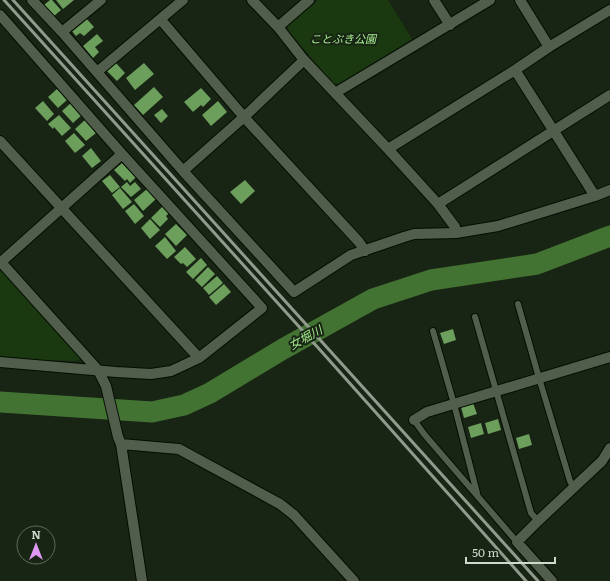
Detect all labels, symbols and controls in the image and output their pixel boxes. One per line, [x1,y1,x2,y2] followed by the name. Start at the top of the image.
[310,30,378,46] park label: ことぶき公園
[285,319,327,354] water label: 女堀川
[16,525,56,565] north arrow
[31,526,41,542] text: N
[466,539,555,565] scale bar
[472,543,499,561] text: 50 m

